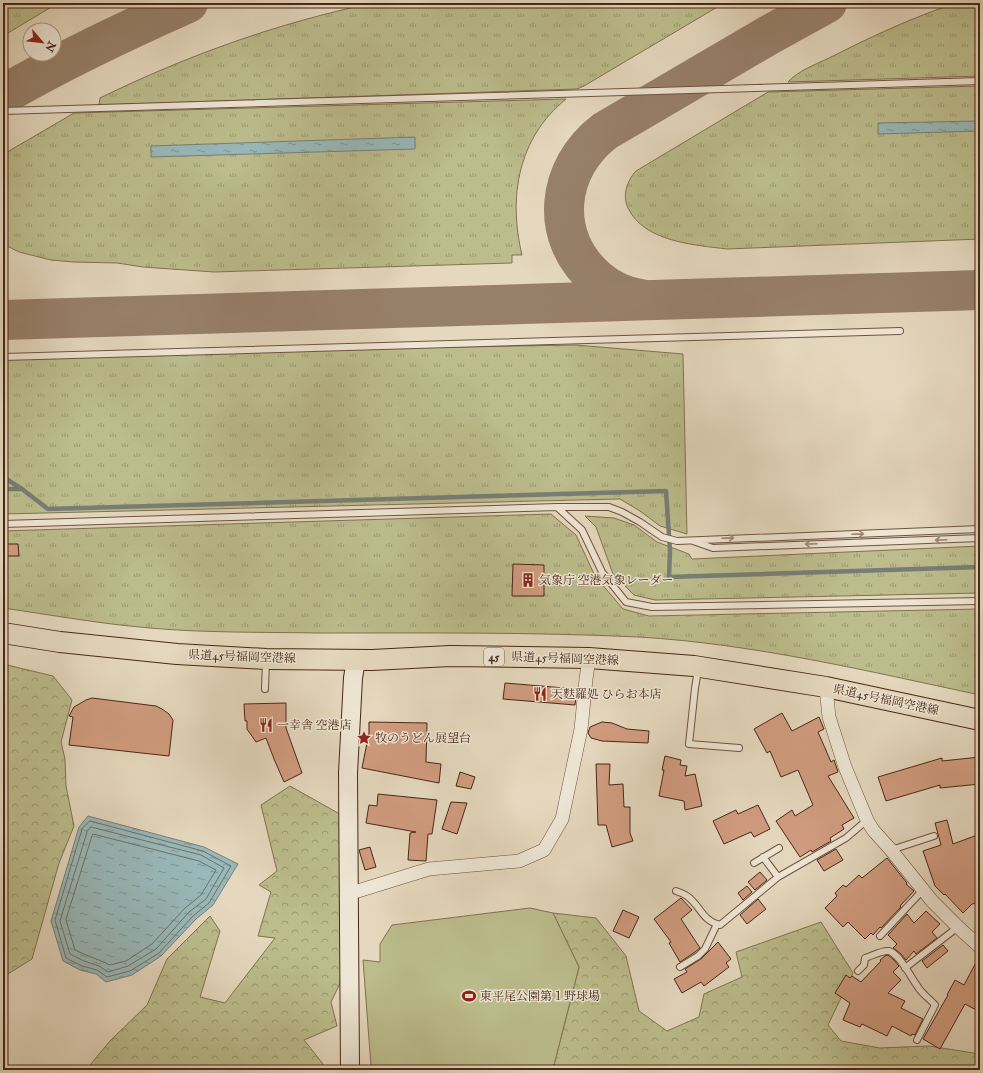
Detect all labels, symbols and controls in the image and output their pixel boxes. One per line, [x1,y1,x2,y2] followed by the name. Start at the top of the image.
[22,22,62,62] north arrow
[42,38,59,55] text: N
[851,530,864,537] one-way arrow
[721,535,734,542] one-way arrow
[935,536,948,544] one-way arrow
[805,541,818,548] one-way arrow
[520,572,536,588] building icon: 気象庁 空港気象レーダー
[539,573,674,588] place label: 気象庁 空港気象レーダー
[188,648,296,666] street label: 県道45号福岡空港線
[484,648,504,666] road number: 45
[511,650,619,668] street label: 県道45号福岡空港線
[832,681,940,719] street label: 県道45号福岡空港線
[532,686,548,702] restaurant icon: 天麩羅処 ひらお本店
[551,687,662,702] place label: 天麩羅処 ひらお本店
[258,717,274,733] restaurant icon: 一幸舎 空港店
[277,718,352,733] place label: 一幸舎 空港店
[356,730,372,746] place icon: 牧のうどん展望台
[375,731,471,746] place label: 牧のうどん展望台
[461,988,477,1004] sports icon: 東平尾公園第１野球場
[480,989,600,1004] place label: 東平尾公園第１野球場

